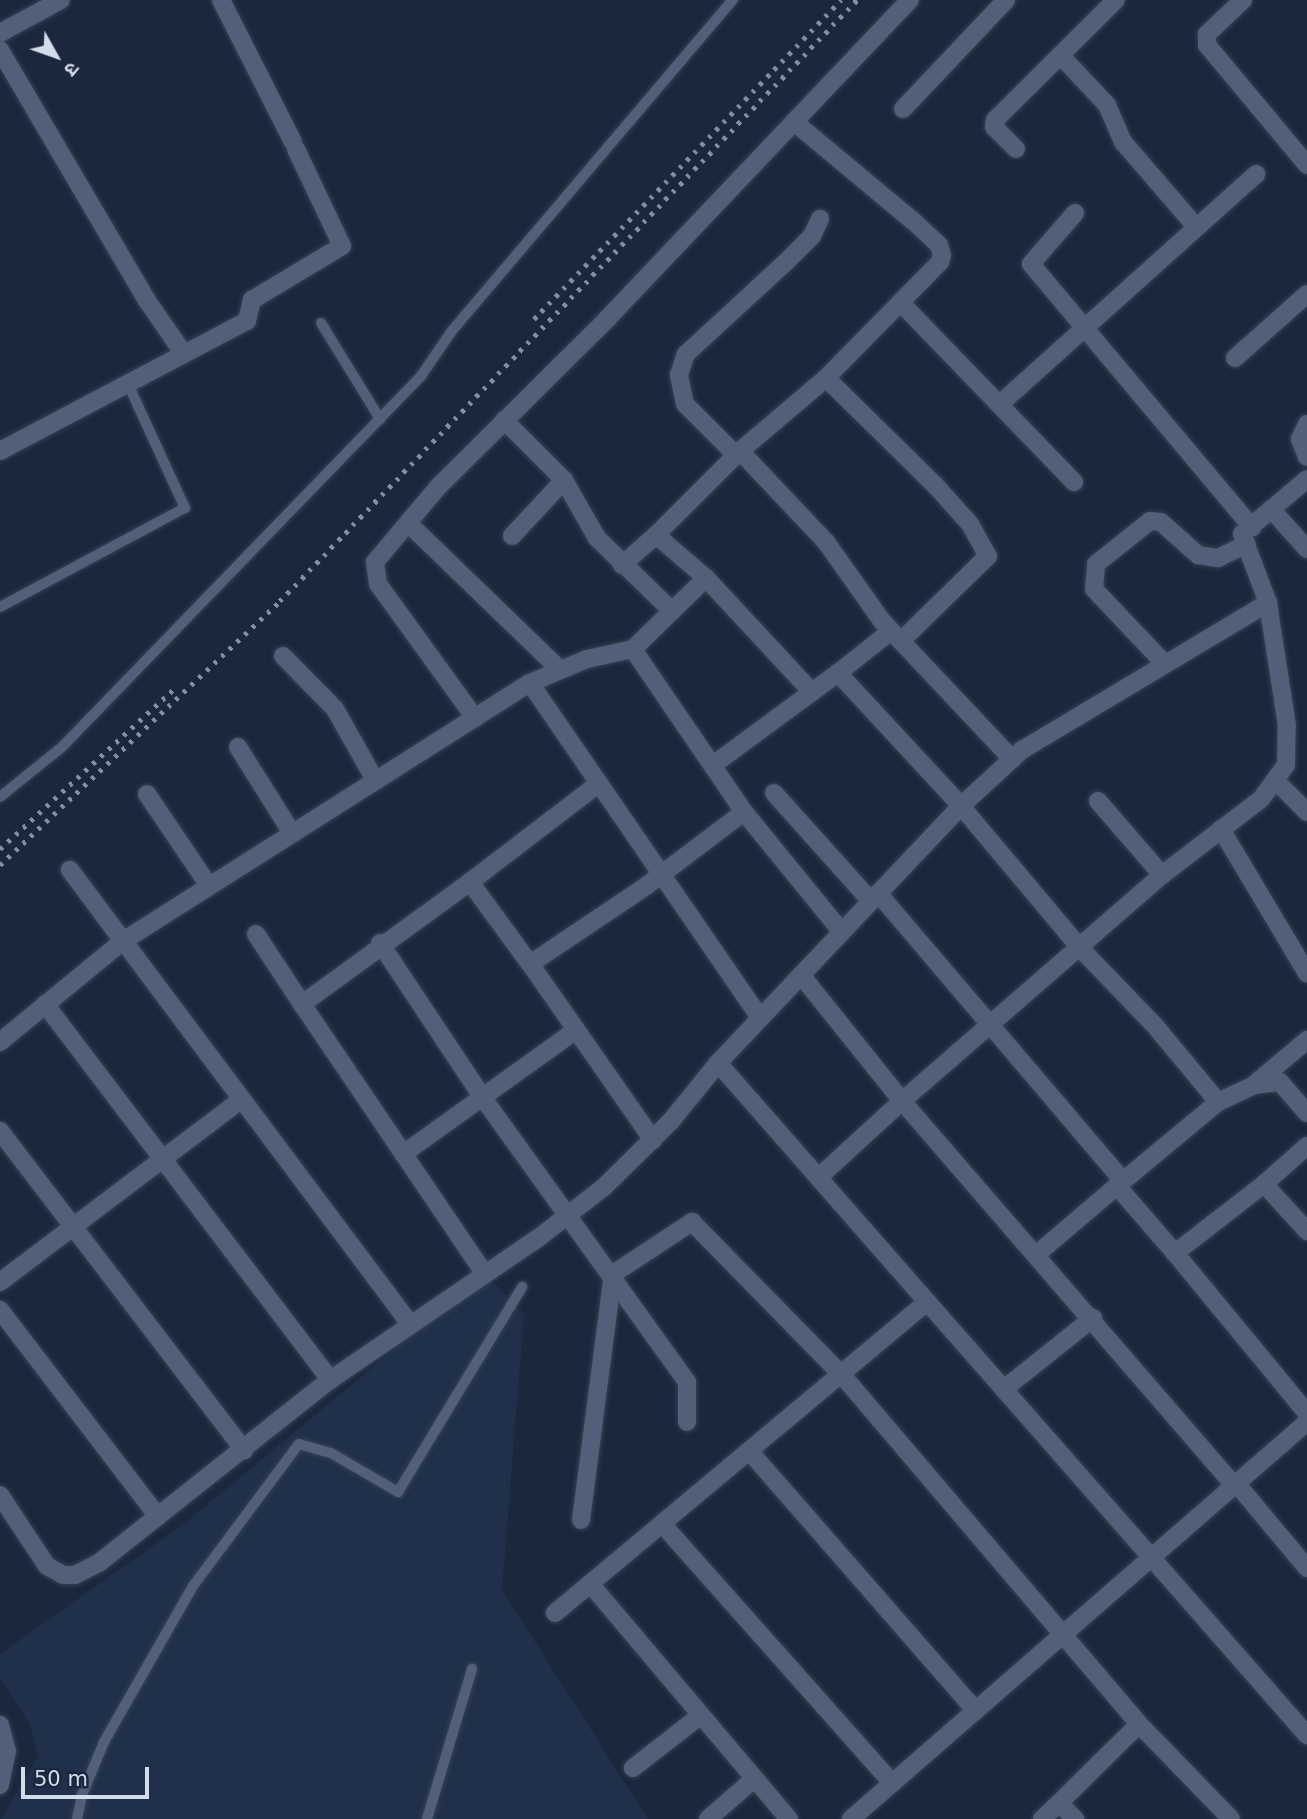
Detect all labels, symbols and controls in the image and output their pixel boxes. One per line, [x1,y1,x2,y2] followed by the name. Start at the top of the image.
[21,21,91,91] north arrow
[60,58,84,81] text: उ
[24,1752,152,1796] scale bar
[34,1767,88,1791] text: 50 m

